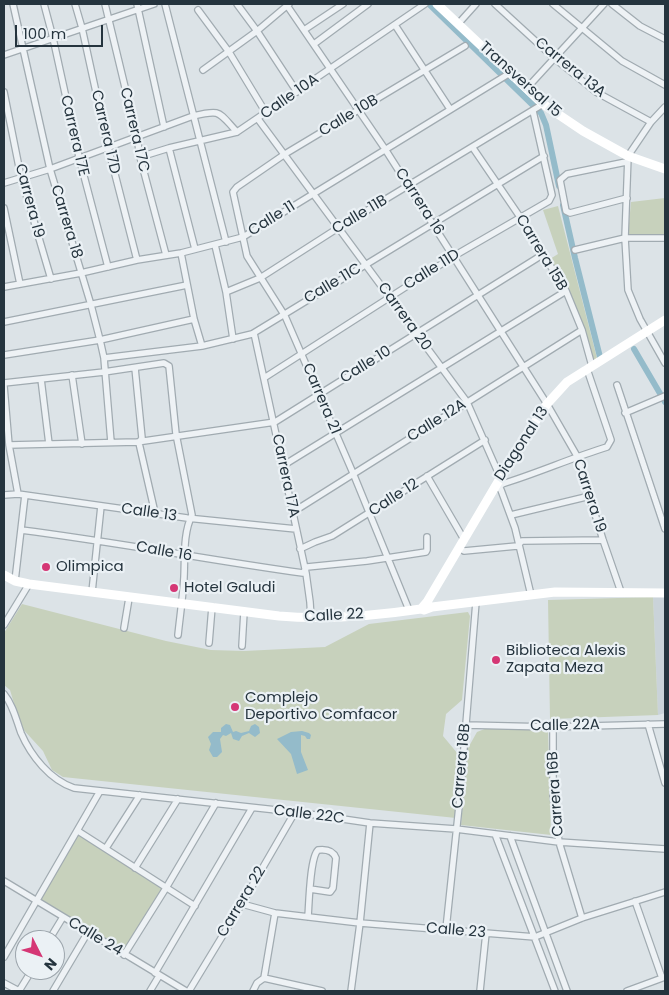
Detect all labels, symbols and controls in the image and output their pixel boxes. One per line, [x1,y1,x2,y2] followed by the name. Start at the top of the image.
[18,15,105,47] scale bar
[23,23,66,44] text: 100 m
[531,34,609,102] street label: Carrera 13A
[475,38,565,122] street label: Transversal 15
[258,70,322,124] street label: Calle 10A
[115,86,153,174] street label: Carrera 17C
[87,88,123,176] street label: Carrera 17D
[316,91,382,141] street label: Calle 10B
[56,94,92,178] street label: Carrera 17E
[10,162,48,240] street label: Carrera 19
[391,165,447,239] street label: Carrera 16
[46,183,86,261] street label: Carrera 18
[329,192,391,238] street label: Calle 11B
[245,198,299,240] street label: Calle 11
[511,212,571,294] street label: Carrera 15B
[401,246,463,294] street label: Calle 11D
[301,260,365,308] street label: Calle 11C
[373,279,435,355] street label: Carrera 20
[337,342,395,388] street label: Calle 10
[298,361,344,437] street label: Carrera 21
[404,396,470,446] street label: Calle 12A
[491,403,553,485] street label: Diagonal 13
[267,433,303,519] street label: Carrera 17A
[569,457,609,535] street label: Carrera 19
[366,475,422,521] street label: Calle 12
[120,500,178,526] street label: Calle 13
[135,538,193,566] street label: Calle 16
[56,558,124,576] place label: Olimpica
[40,561,52,573] marker: Olimpica
[184,579,275,597] place label: Hotel Galudi
[168,582,180,594] marker: Hotel Galudi
[304,605,364,627] street label: Calle 22
[506,642,626,677] place label: Biblioteca Alexis Zapata Meza
[490,654,502,666] marker: Biblioteca Alexis Zapata Meza
[245,689,397,724] place label: Complejo Deportivo Comfacor
[229,701,241,713] marker: Complejo Deportivo Comfacor
[530,716,600,736] street label: Calle 22A
[449,723,475,809] street label: Carrera 18B
[544,751,568,837] street label: Carrera 16B
[273,802,345,828] street label: Calle 22C
[214,863,270,941] street label: Carrera 22
[64,914,126,960] street label: Calle 24
[425,919,487,943] street label: Calle 23
[15,930,65,980] north arrow
[40,954,62,975] text: N

